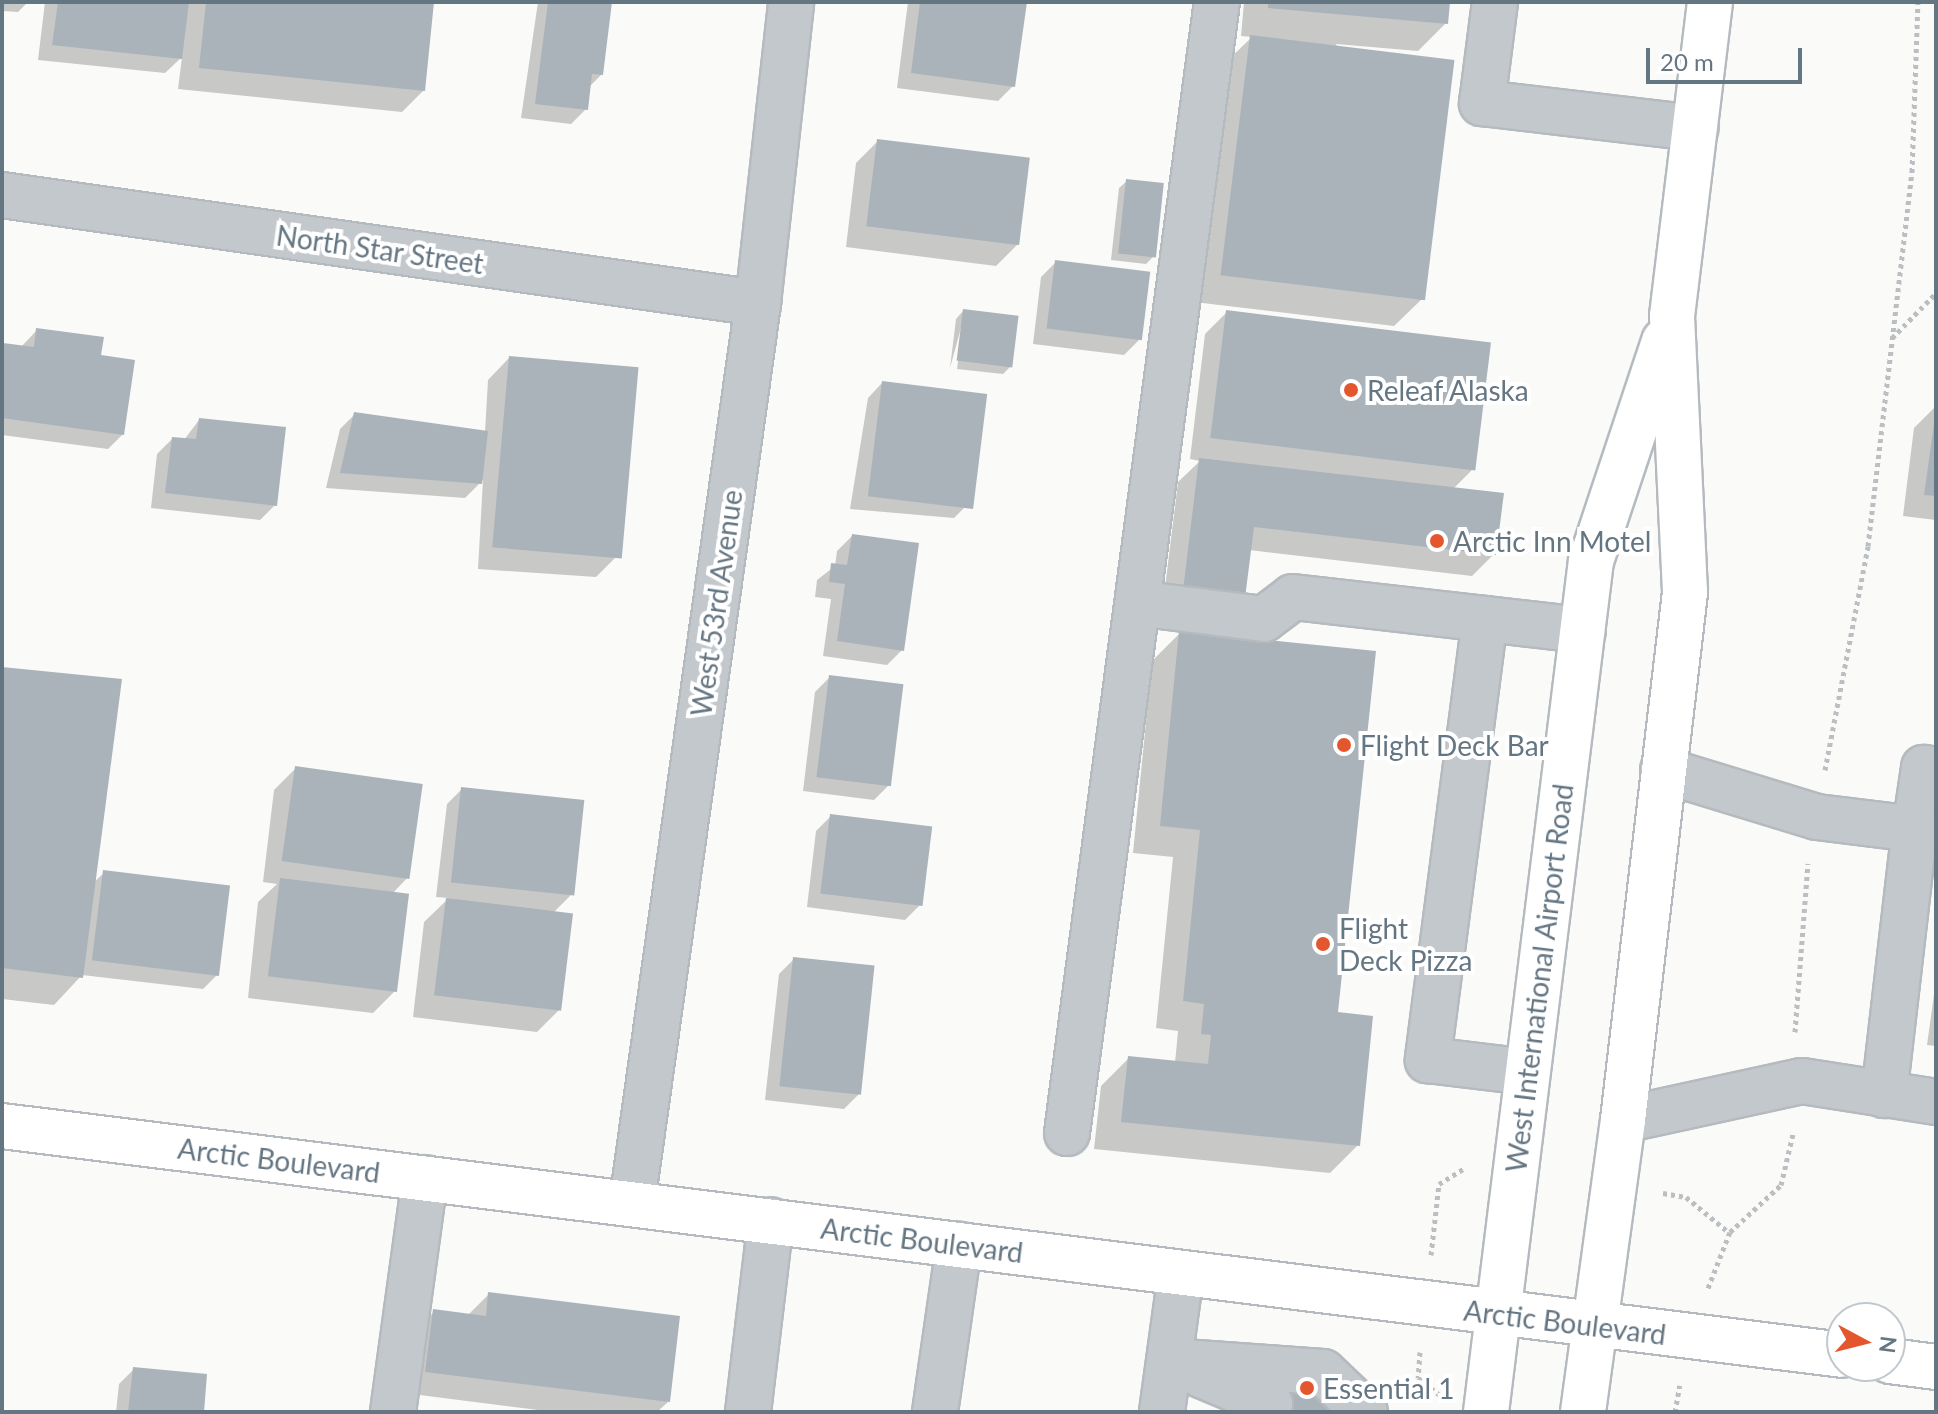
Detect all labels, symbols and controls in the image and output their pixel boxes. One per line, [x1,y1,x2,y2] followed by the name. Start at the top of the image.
[1650,32,1806,82] scale bar
[1660,47,1714,76] text: 20 m
[274,218,486,280] street label: North Star Street
[1367,373,1530,407] place label: Releaf Alaska
[1342,381,1360,399] marker: Releaf Alaska
[683,487,749,719] street label: West 53rd Avenue
[1453,524,1651,558] place label: Arctic Inn Motel
[1428,532,1446,550] marker: Arctic Inn Motel
[1360,728,1549,762] place label: Flight Deck Bar
[1335,736,1353,754] marker: Flight Deck Bar
[1498,781,1580,1175] street label: West International Airport Road
[1339,911,1472,977] place label: Flight Deck Pizza
[1314,935,1332,953] marker: Flight Deck Pizza
[176,1131,382,1189] street label: Arctic Boulevard
[819,1211,1025,1269] street label: Arctic Boulevard
[1462,1293,1668,1351] street label: Arctic Boulevard
[1826,1302,1906,1382] north arrow
[1874,1335,1903,1355] text: N
[1323,1371,1455,1405] place label: Essential 1
[1298,1379,1316,1397] marker: Essential 1

